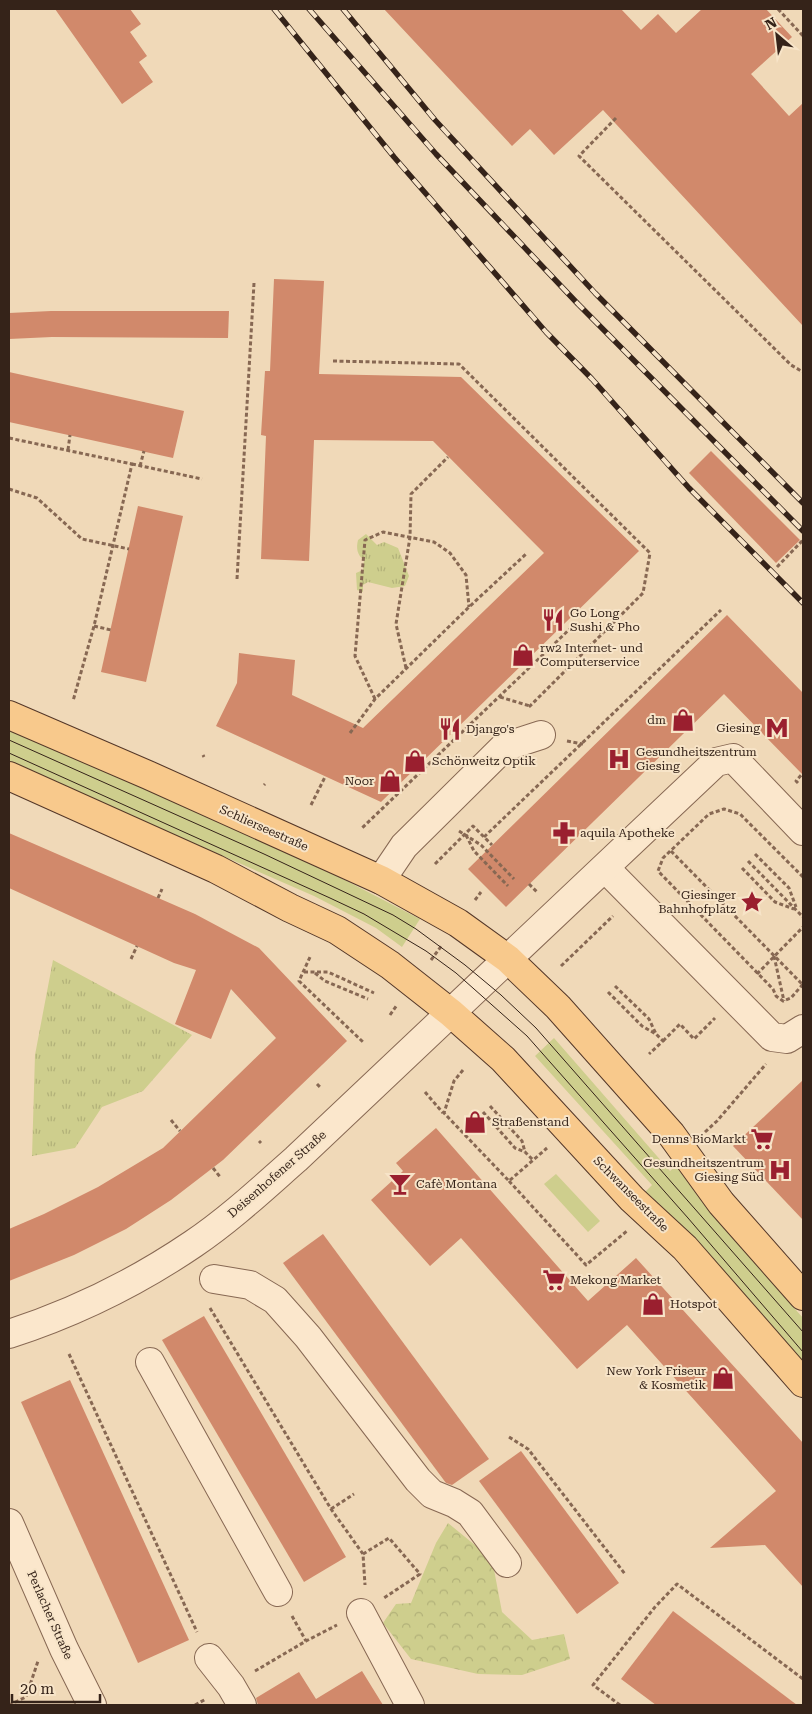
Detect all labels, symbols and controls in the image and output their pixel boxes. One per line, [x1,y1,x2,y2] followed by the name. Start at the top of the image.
[752,10,802,60] north arrow
[762,14,780,33] text: N
[570,606,640,634] place label: Go Long Sushi & Pho
[540,607,566,633] restaurant icon: Go Long Sushi & Pho
[540,641,643,669] place label: rw2 Internet- und Computerservice
[510,642,536,668] shop icon: rw2 Internet- und Computerservice
[670,707,696,733] shop icon: dm
[647,713,666,727] place label: dm
[764,715,790,741] metro station icon: Giesing
[437,716,463,742] restaurant icon: Django's
[716,721,760,735] place label: Giesing
[466,722,515,736] place label: Django's
[636,745,757,773] place label: Gesundheitszentrum Giesing
[606,746,632,772] hospital icon: Gesundheitszentrum Giesing
[402,748,428,774] shop icon: Schönweitz Optik
[432,754,536,768] place label: Schönweitz Optik
[377,768,403,794] shop icon: Noor
[345,774,374,788] place label: Noor
[218,802,311,854] street label: Schlierseestraße
[551,820,577,846] pharmacy icon: aquila Apotheke
[580,826,675,840] place label: aquila Apotheke
[658,888,736,916] place label: Giesinger Bahnhofplatz
[739,889,765,915] place icon: Giesinger Bahnhofplatz
[462,1109,488,1135] shop icon: Straßenstand
[492,1115,569,1129] place label: Straßenstand
[749,1126,775,1152] supermarket icon: Denns BioMarkt
[225,1127,329,1220] street label: Deisenhofener Straße
[652,1132,747,1146] place label: Denns BioMarkt
[591,1154,672,1235] street label: Schwanseestraße
[643,1156,764,1184] place label: Gesundheitszentrum Giesing Süd
[767,1157,793,1183] hospital icon: Gesundheitszentrum Giesing Süd
[387,1171,413,1197] bar icon: Cafè Montana
[416,1177,497,1191] place label: Cafè Montana
[541,1267,567,1293] supermarket icon: Mekong Market
[570,1273,662,1287] place label: Mekong Market
[640,1291,666,1317] shop icon: Hotspot
[670,1297,718,1311] place label: Hotspot
[606,1364,706,1392] place label: New York Friseur & Kosmetik
[710,1365,736,1391] shop icon: New York Friseur & Kosmetik
[24,1569,76,1662] street label: Perlacher Straße
[12,1672,100,1704] scale bar
[20,1680,55,1698] text: 20 m

